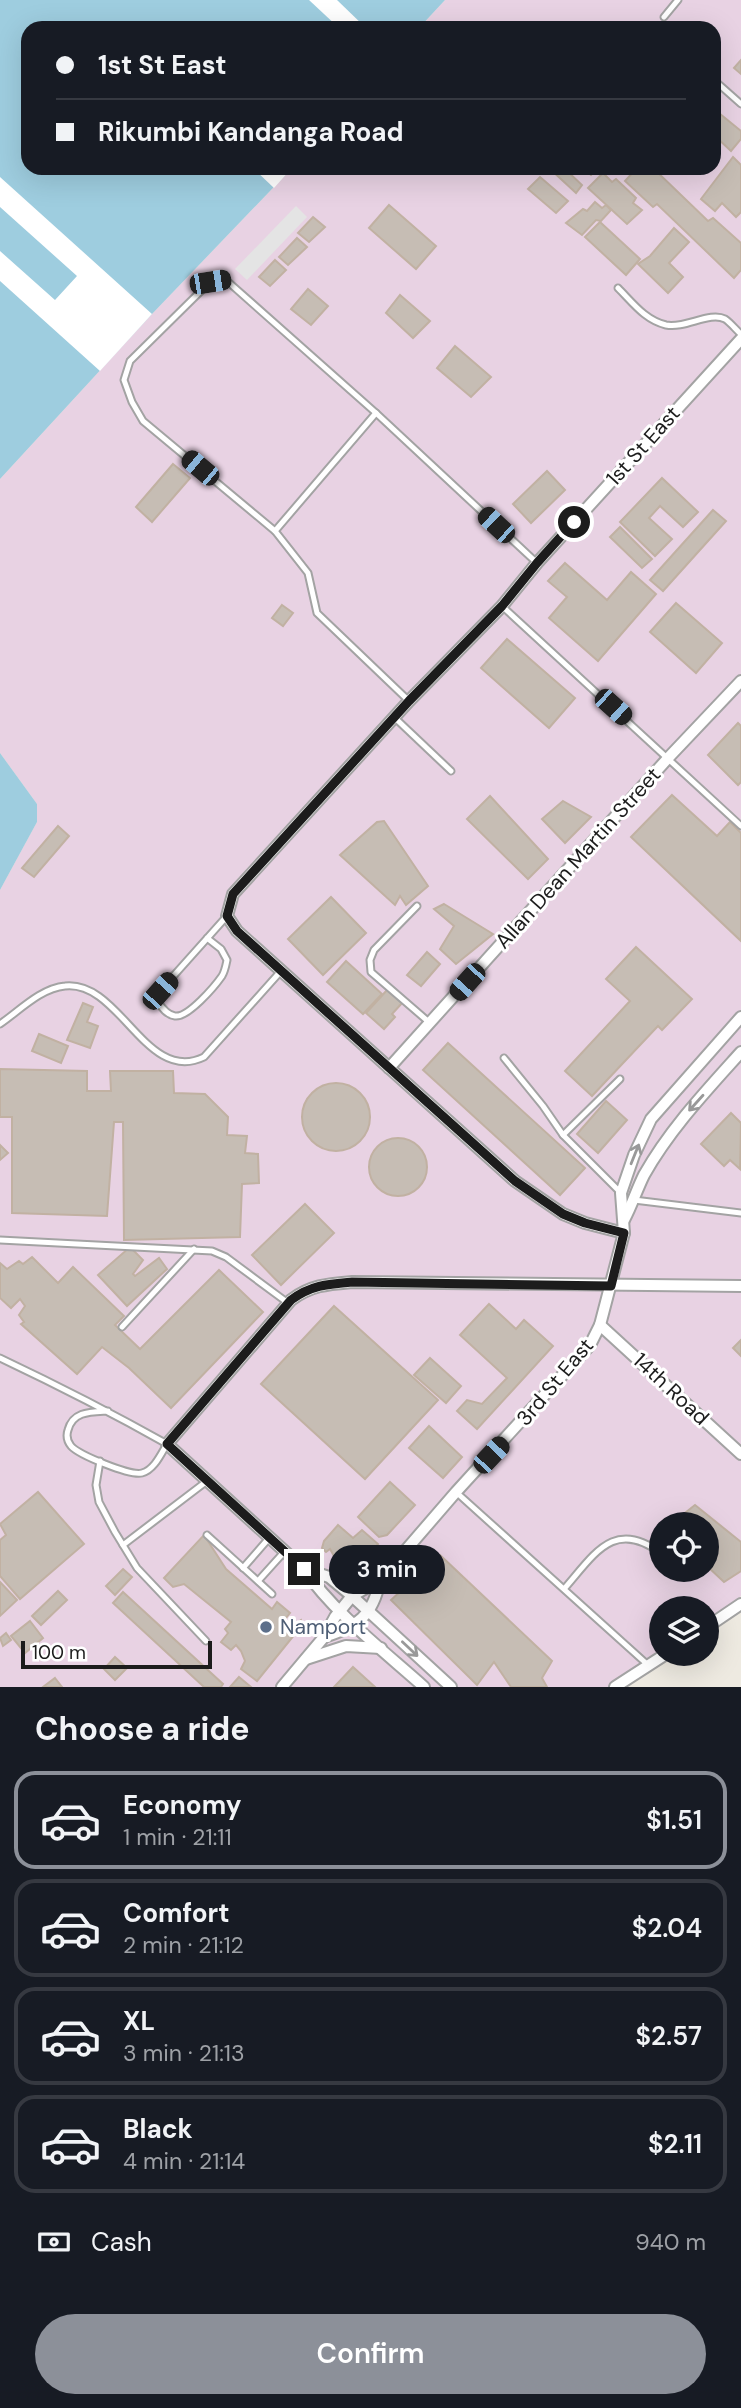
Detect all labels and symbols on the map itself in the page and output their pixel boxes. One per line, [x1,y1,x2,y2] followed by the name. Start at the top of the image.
[188,268,233,296] car
[600,400,686,492] street label: 1st St East
[178,446,223,490] car
[474,503,519,547] car
[558,506,590,538] route start
[591,685,636,729] car
[489,761,667,955] street label: Allan Dean Martin Street
[446,959,489,1005] car
[139,968,182,1014] car
[688,1094,704,1112] one-way arrow
[629,1144,642,1166] one-way arrow
[510,1332,600,1432] street label: 3rd St East
[627,1347,715,1431] street label: 14th Road
[469,1432,514,1478] car
[328,1544,444,1594] callout: 3 min
[288,1553,320,1585] route end
[280,1613,366,1641] place label: Namport
[258,1619,274,1635] marker: Namport
[21,1638,212,1670] scale bar
[401,1641,419,1657] one-way arrow

